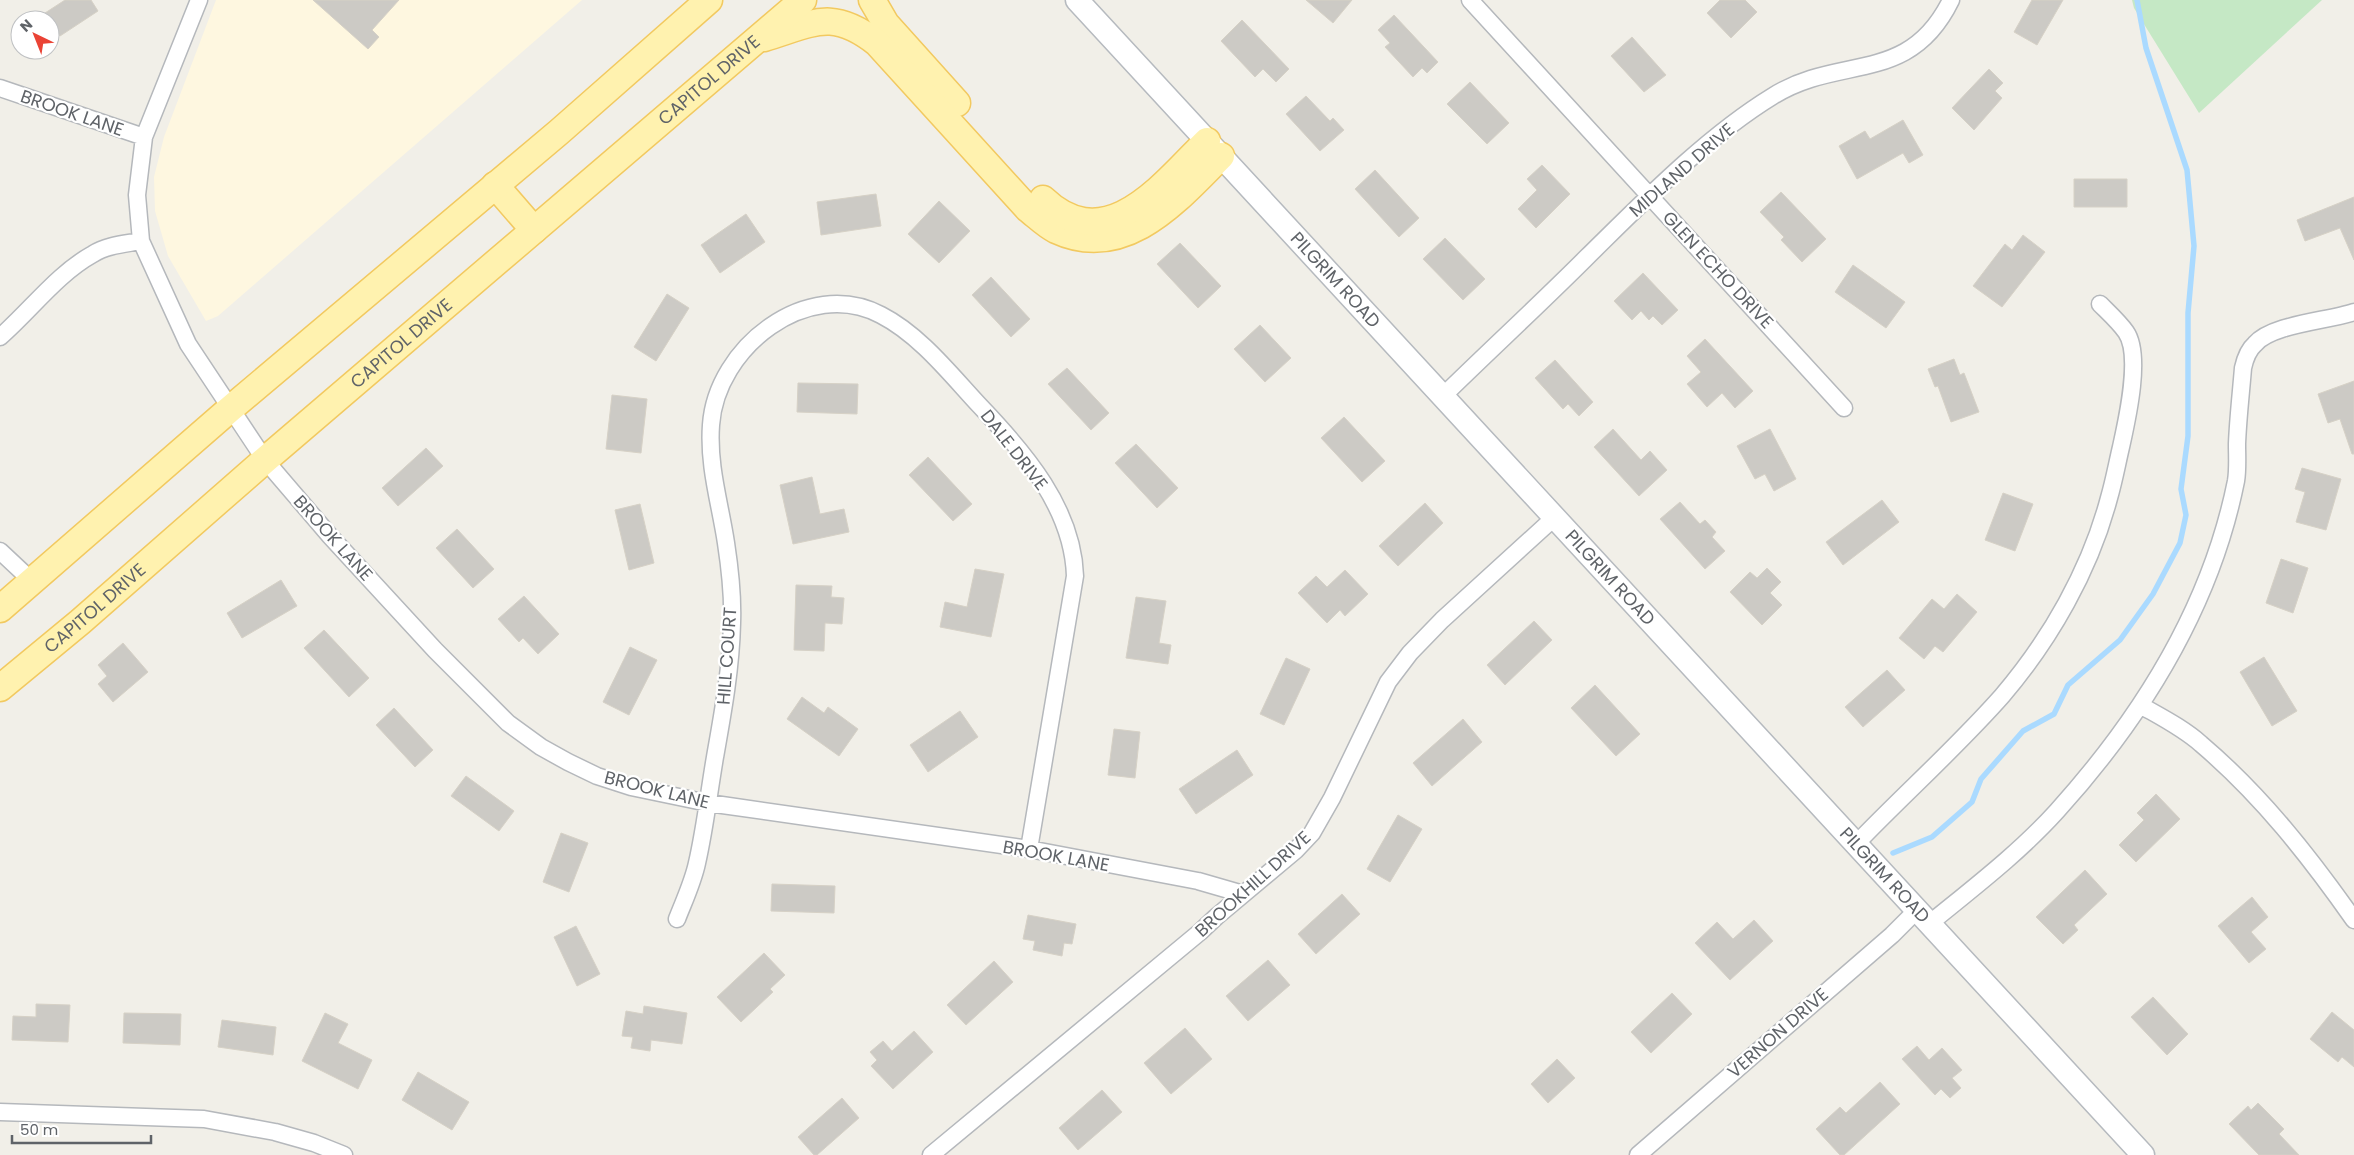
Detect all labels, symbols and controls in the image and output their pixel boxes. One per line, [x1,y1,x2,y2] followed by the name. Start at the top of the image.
[10,10,60,60] north arrow
[15,15,37,36] text: N
[652,29,765,131] street label: CAPITOL DRIVE
[17,83,127,142] street label: BROOK LANE
[1624,117,1740,222] street label: MIDLAND DRIVE
[1657,205,1780,334] street label: GLEN ECHO DRIVE
[1285,226,1386,333] street label: PILGRIM ROAD
[345,292,457,394] street label: CAPITOL DRIVE
[975,404,1054,495] street label: DALE DRIVE
[288,489,379,586] street label: BROOK LANE
[1560,524,1661,631] street label: PILGRIM ROAD
[38,557,151,659] street label: CAPITOL DRIVE
[711,606,742,706] street label: HILL COURT
[602,764,712,815] street label: BROOK LANE
[1834,821,1936,928] street label: PILGRIM ROAD
[1189,825,1316,942] street label: BROOKHILL DRIVE
[1001,834,1111,877] street label: BROOK LANE
[1722,982,1833,1083] street label: VERNON DRIVE
[12,1112,151,1144] scale bar
[20,1119,58,1140] text: 50 m

